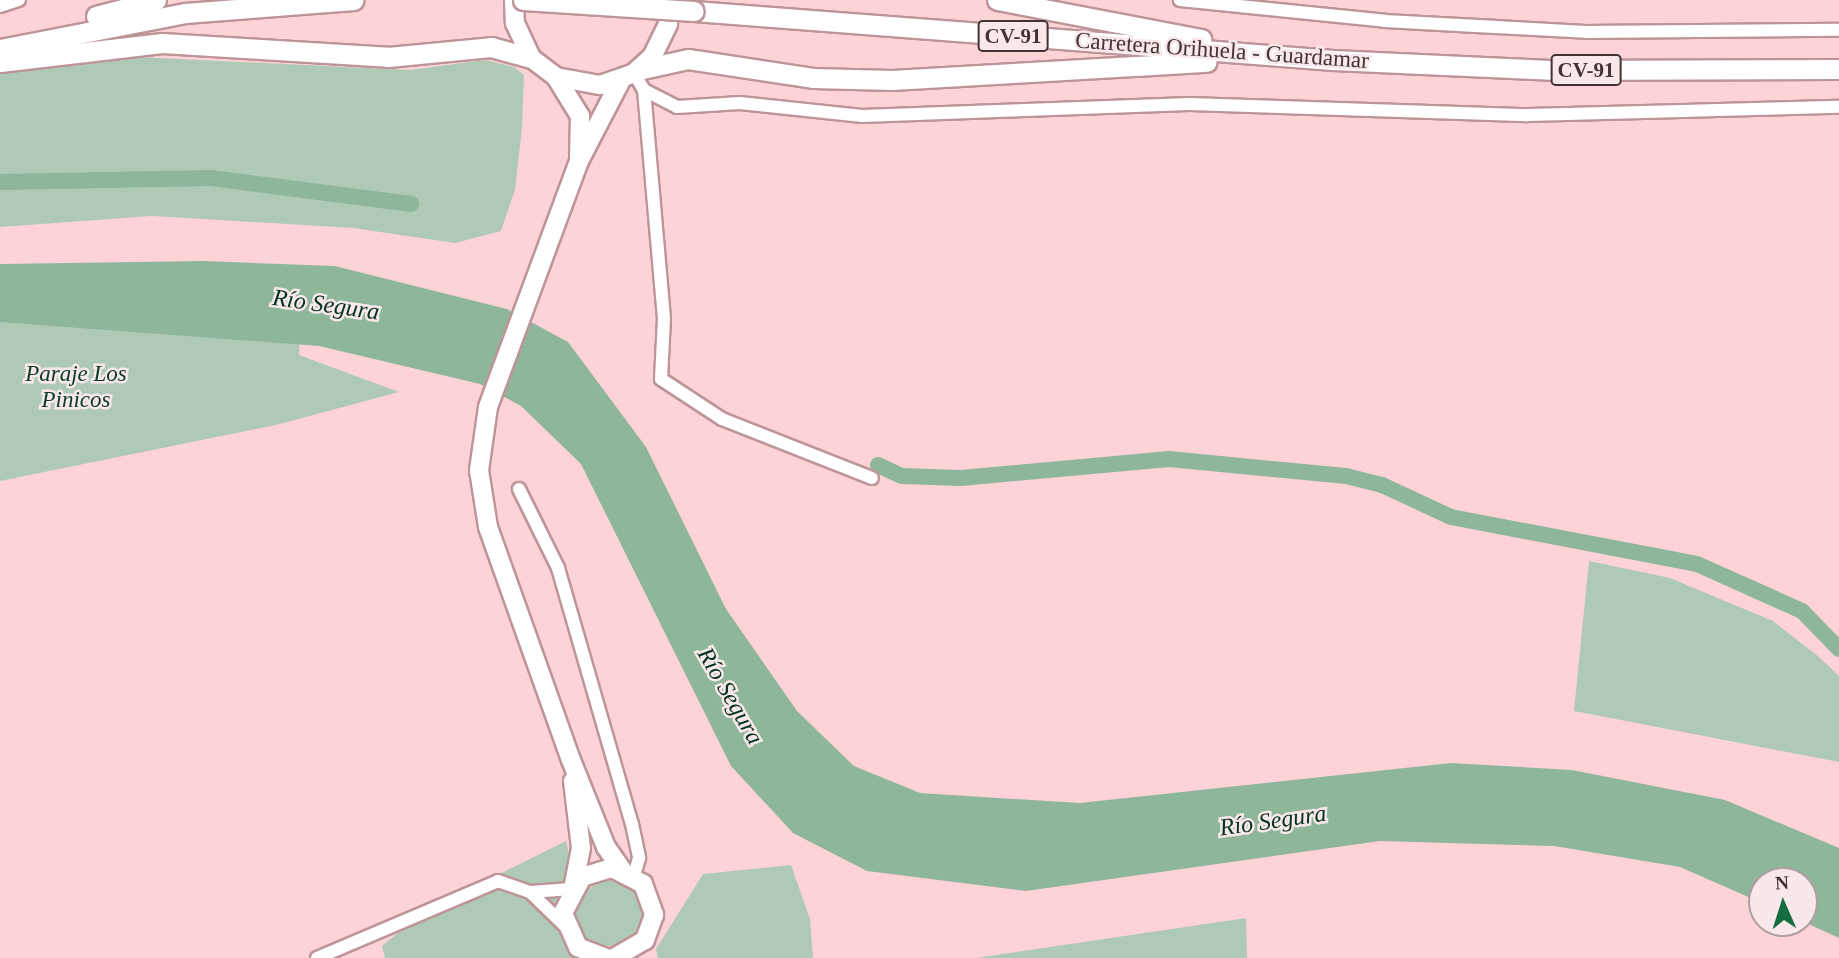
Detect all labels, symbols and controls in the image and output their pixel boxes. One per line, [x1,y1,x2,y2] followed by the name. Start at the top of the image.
[976,19,1050,54] road number: CV-91
[1074,27,1370,75] street label: Carretera Orihuela - Guardamar
[1549,52,1623,88] road number: CV-91
[271,283,381,327] water label: Río Segura
[25,360,127,414] park label: Paraje Los Pinicos
[691,642,769,750] water label: Río Segura
[1218,799,1328,843] water label: Río Segura
[1748,867,1818,937] north arrow
[1775,872,1789,893] text: N

